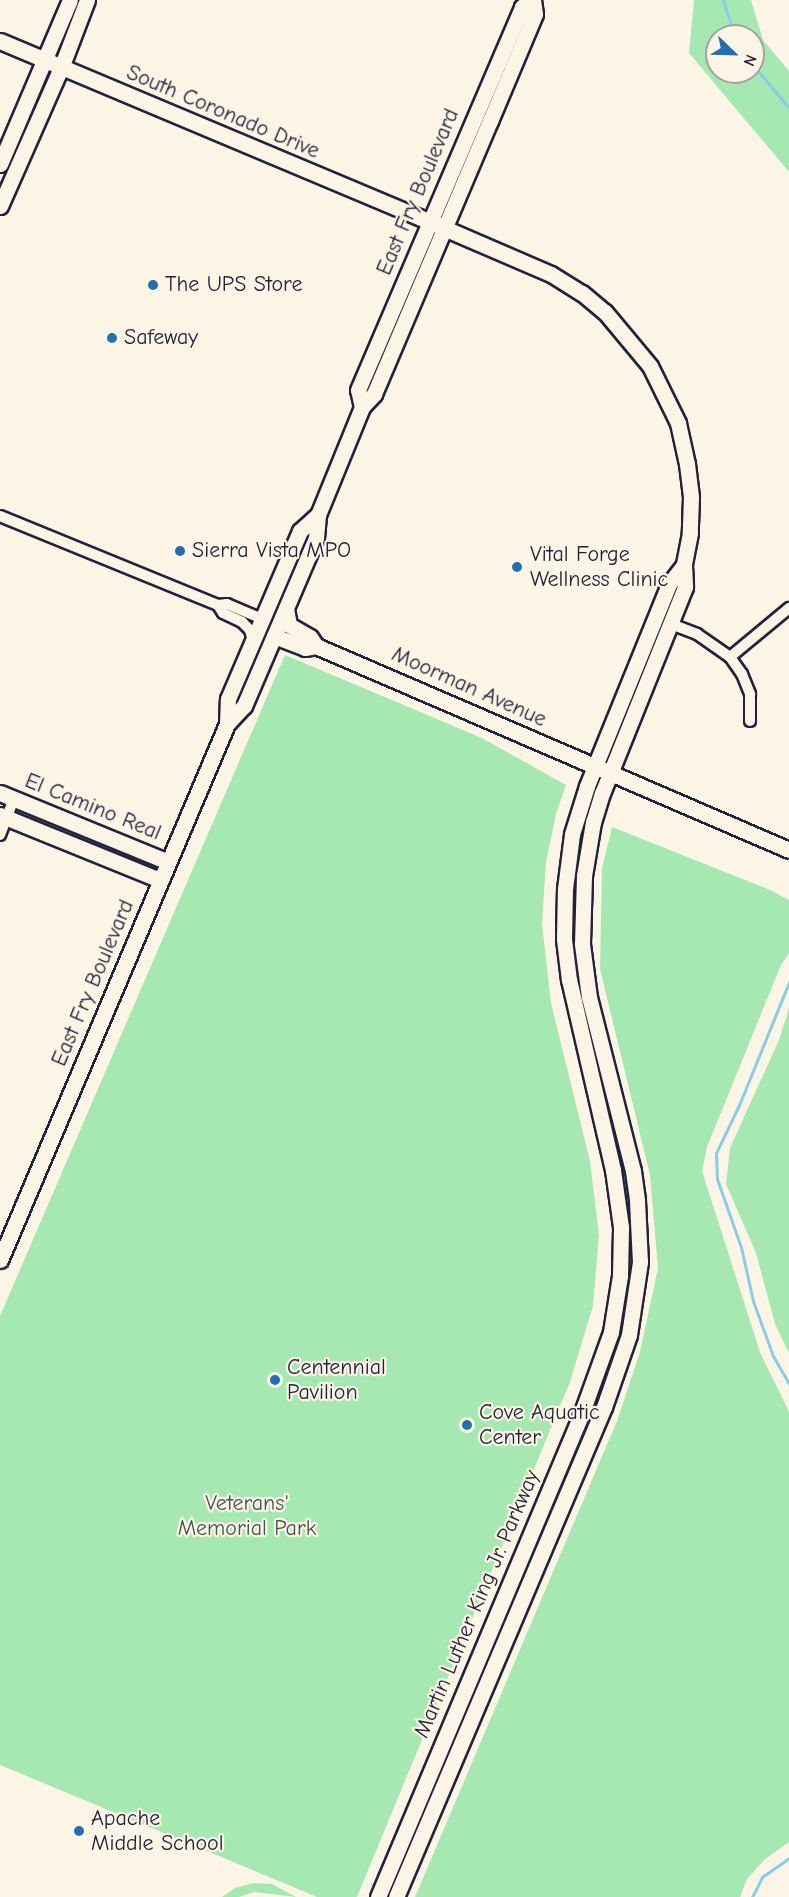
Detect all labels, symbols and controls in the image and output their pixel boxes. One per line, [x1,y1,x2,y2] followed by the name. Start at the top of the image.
[705,24,765,84] north arrow
[739,52,760,69] text: N
[123,59,323,165] street label: South Coronado Drive
[371,105,465,279] street label: East Fry Boulevard
[165,272,302,298] place label: The UPS Store
[146,278,160,292] marker: The UPS Store
[124,325,198,351] place label: Safeway
[105,331,119,345] marker: Safeway
[192,538,351,564] place label: Sierra Vista MPO
[530,541,668,592] place label: Vital Forge Wellness Clinic
[173,544,187,558] marker: Sierra Vista MPO
[508,558,526,576] marker: Vital Forge Wellness Clinic
[388,641,550,733] street label: Moorman Avenue
[21,768,165,846] street label: El Camino Real
[46,896,140,1070] street label: East Fry Boulevard
[287,1354,386,1406] place label: Centennial Pavilion
[268,1373,282,1387] marker: Centennial Pavilion
[479,1399,600,1450] place label: Cove Aquatic Center
[460,1418,474,1432] marker: Cove Aquatic Center
[409,1466,545,1742] street label: Martin Luther King Jr. Parkway
[178,1490,316,1542] park label: Veterans' Memorial Park
[91,1805,224,1856] place label: Apache Middle School
[72,1824,86,1838] marker: Apache Middle School

